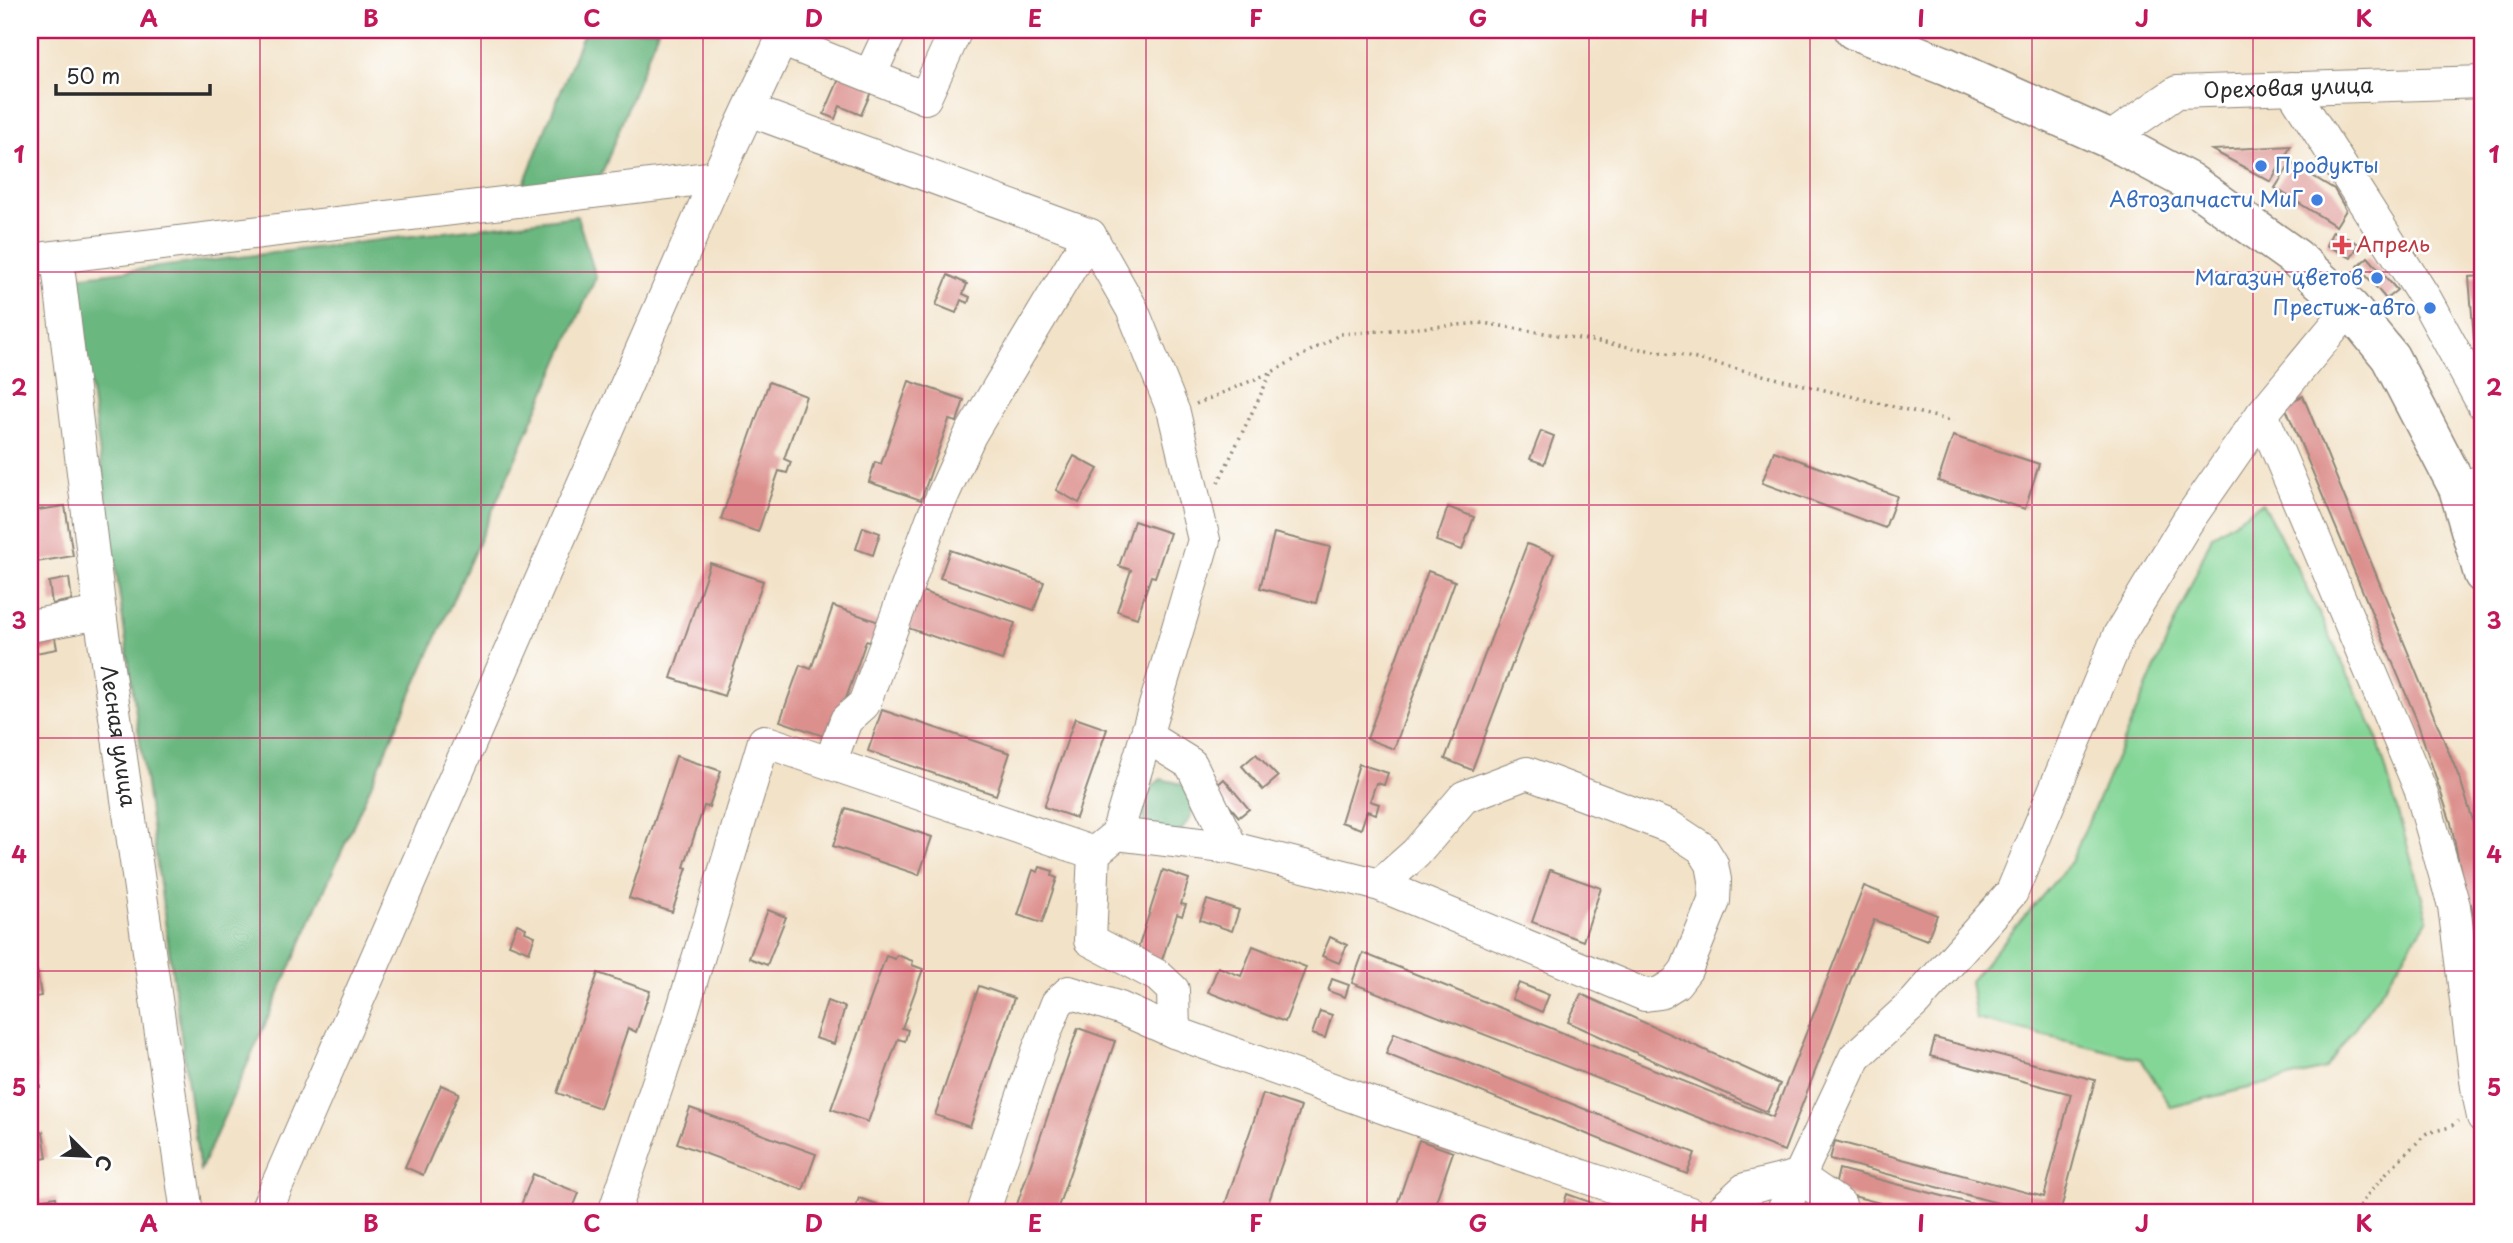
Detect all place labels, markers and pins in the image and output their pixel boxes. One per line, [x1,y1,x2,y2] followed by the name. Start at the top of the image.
[2275,148,2379,180] place label: Продукты
[2253,158,2269,174] marker: Продукты
[2109,182,2304,214] place label: Автозапчасти МиГ
[2309,192,2325,208] marker: Автозапчасти МиГ
[2356,227,2430,259] place label: Апрель
[2334,237,2350,253] marker: Апрель
[2195,260,2363,292] place label: Магазин цветов
[2369,270,2385,286] marker: Магазин цветов
[2273,290,2416,322] place label: Престиж-авто
[2422,300,2438,316] marker: Престиж-авто

